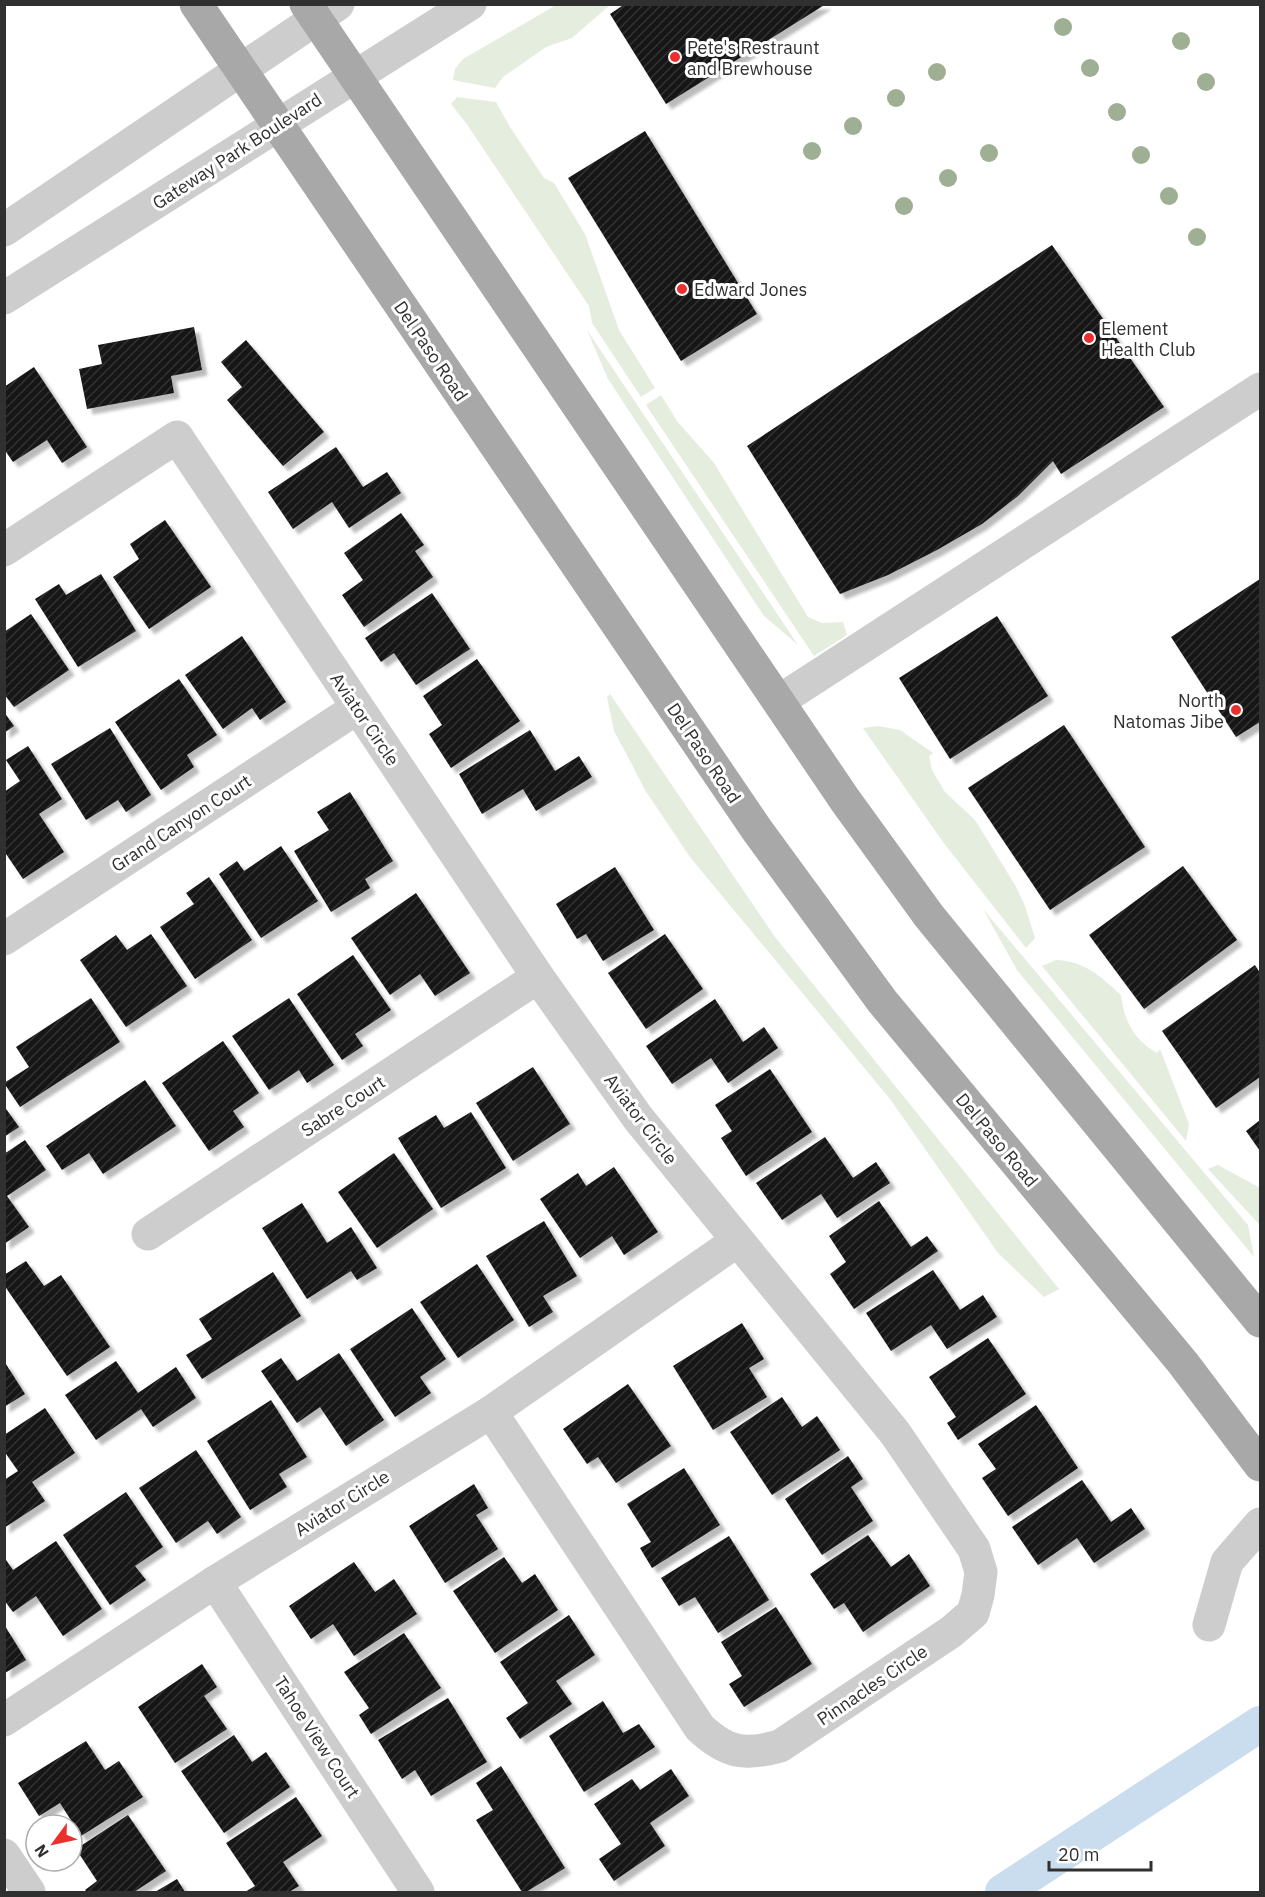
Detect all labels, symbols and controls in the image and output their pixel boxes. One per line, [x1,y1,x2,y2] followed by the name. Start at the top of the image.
[687,36,820,80] place label: Pete's Restraunt and Brewhouse
[668,50,682,64] marker: Pete's Restraunt and Brewhouse
[148,88,326,214] street label: Gateway Park Boulevard
[694,278,807,301] place label: Edward Jones
[675,282,689,296] marker: Edward Jones
[389,297,473,405] street label: Del Paso Road
[1101,317,1196,361] place label: Element Health Club
[1082,331,1096,345] marker: Element Health Club
[325,668,405,770] street label: Aviator Circle
[1113,689,1224,733] place label: North Natomas Jibe
[662,699,746,807] street label: Del Paso Road
[1229,703,1243,717] marker: North Natomas Jibe
[107,769,255,877] street label: Grand Canyon Court
[600,1069,683,1169] street label: Aviator Circle
[297,1070,389,1142] street label: Sabre Court
[951,1088,1043,1192] street label: Del Paso Road
[290,1465,394,1541] street label: Aviator Circle
[812,1640,932,1730] street label: Pinnacles Circle
[269,1672,365,1802] street label: Tahoe View Court
[24,1813,84,1873] north arrow
[1049,1834,1151,1872] scale bar
[30,1841,53,1861] text: N
[1058,1843,1100,1866] text: 20 m

